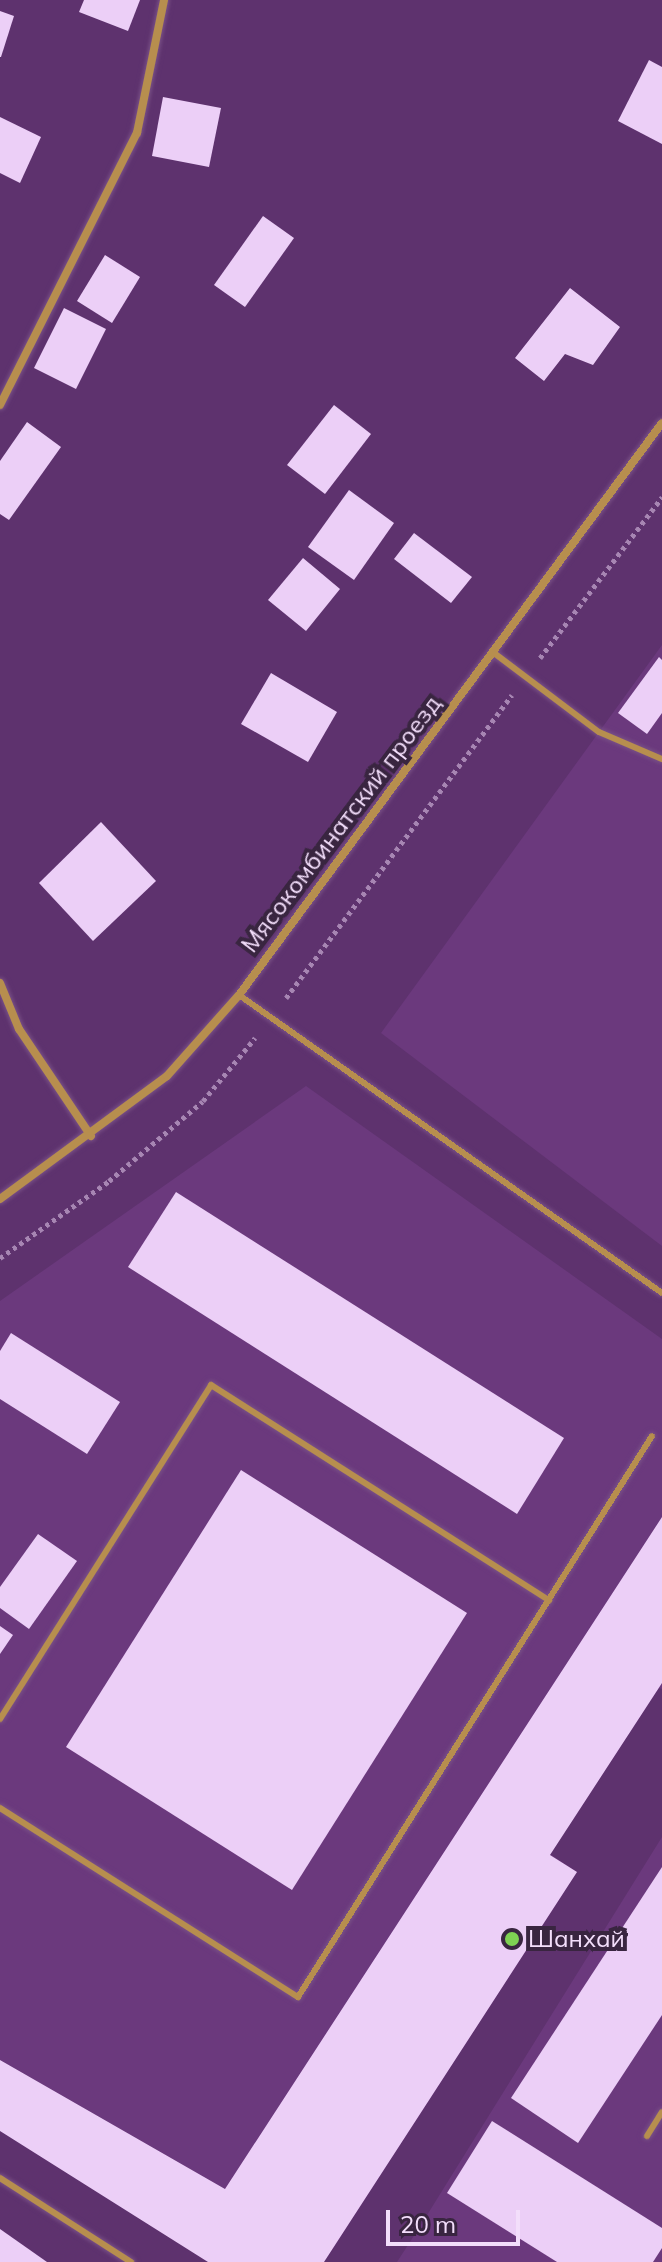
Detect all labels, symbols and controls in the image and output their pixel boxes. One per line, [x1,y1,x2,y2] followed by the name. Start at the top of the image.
[235,690,447,958] street label: Мясокомбинатский проезд
[528,1925,625,1953] place label: Шанхай
[503,1930,521,1948] marker: Шанхай
[390,2194,524,2244] scale bar
[400,2209,456,2239] text: 20 m

